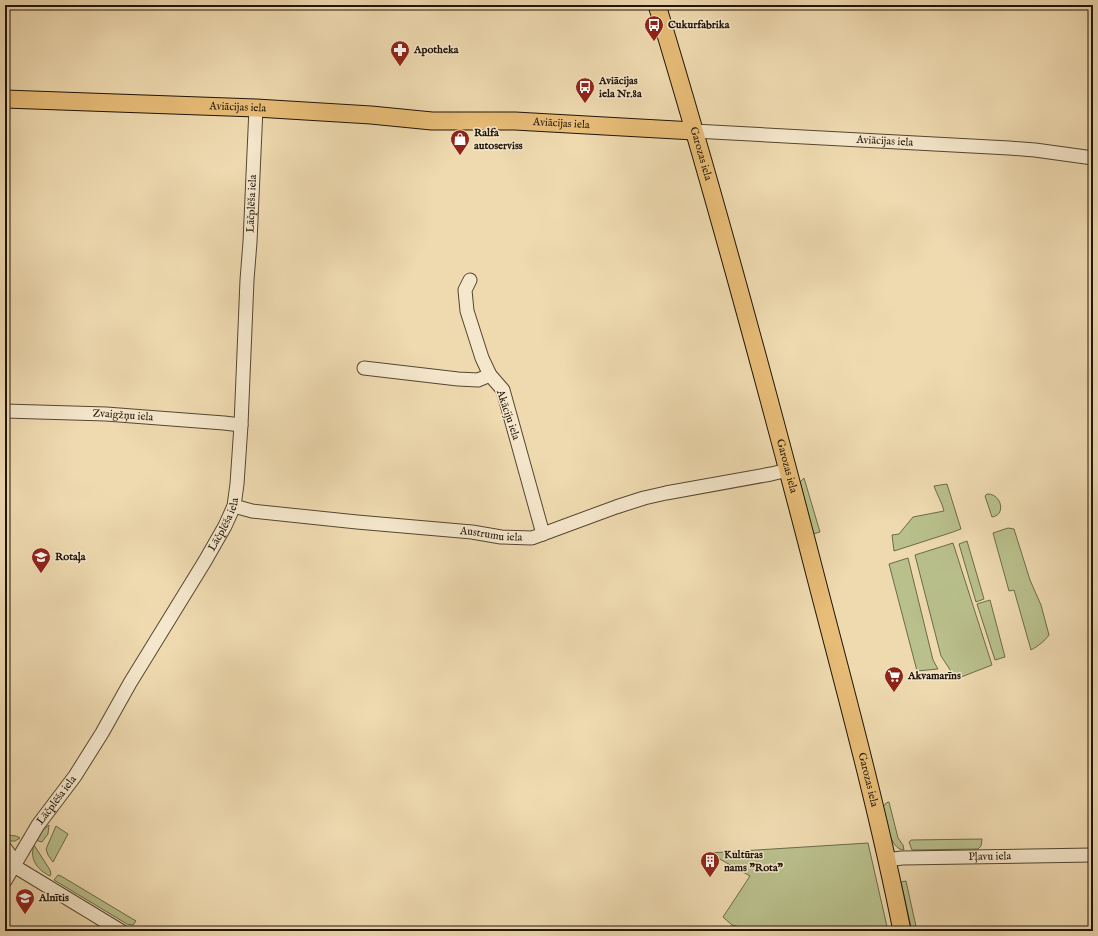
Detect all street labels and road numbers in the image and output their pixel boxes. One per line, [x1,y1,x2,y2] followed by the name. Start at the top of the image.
[208,99,267,116] street label: Aviācijas iela
[531,115,590,132] street label: Aviācijas iela
[686,125,715,182] street label: Garozas iela
[855,133,914,150] street label: Aviācijas iela
[243,174,260,233] street label: Lāčplēša iela
[493,387,523,442] street label: Akāciju iela
[92,407,154,425] street label: Zvaigžņu iela
[773,438,801,495] street label: Garozas iela
[205,497,242,554] street label: Lāčplēša iela
[458,524,523,545] street label: Austrumu iela
[855,751,881,808] street label: Garozas iela
[34,773,80,828] street label: Lāčplēša iela
[968,849,1012,864] street label: Pļavu iela

